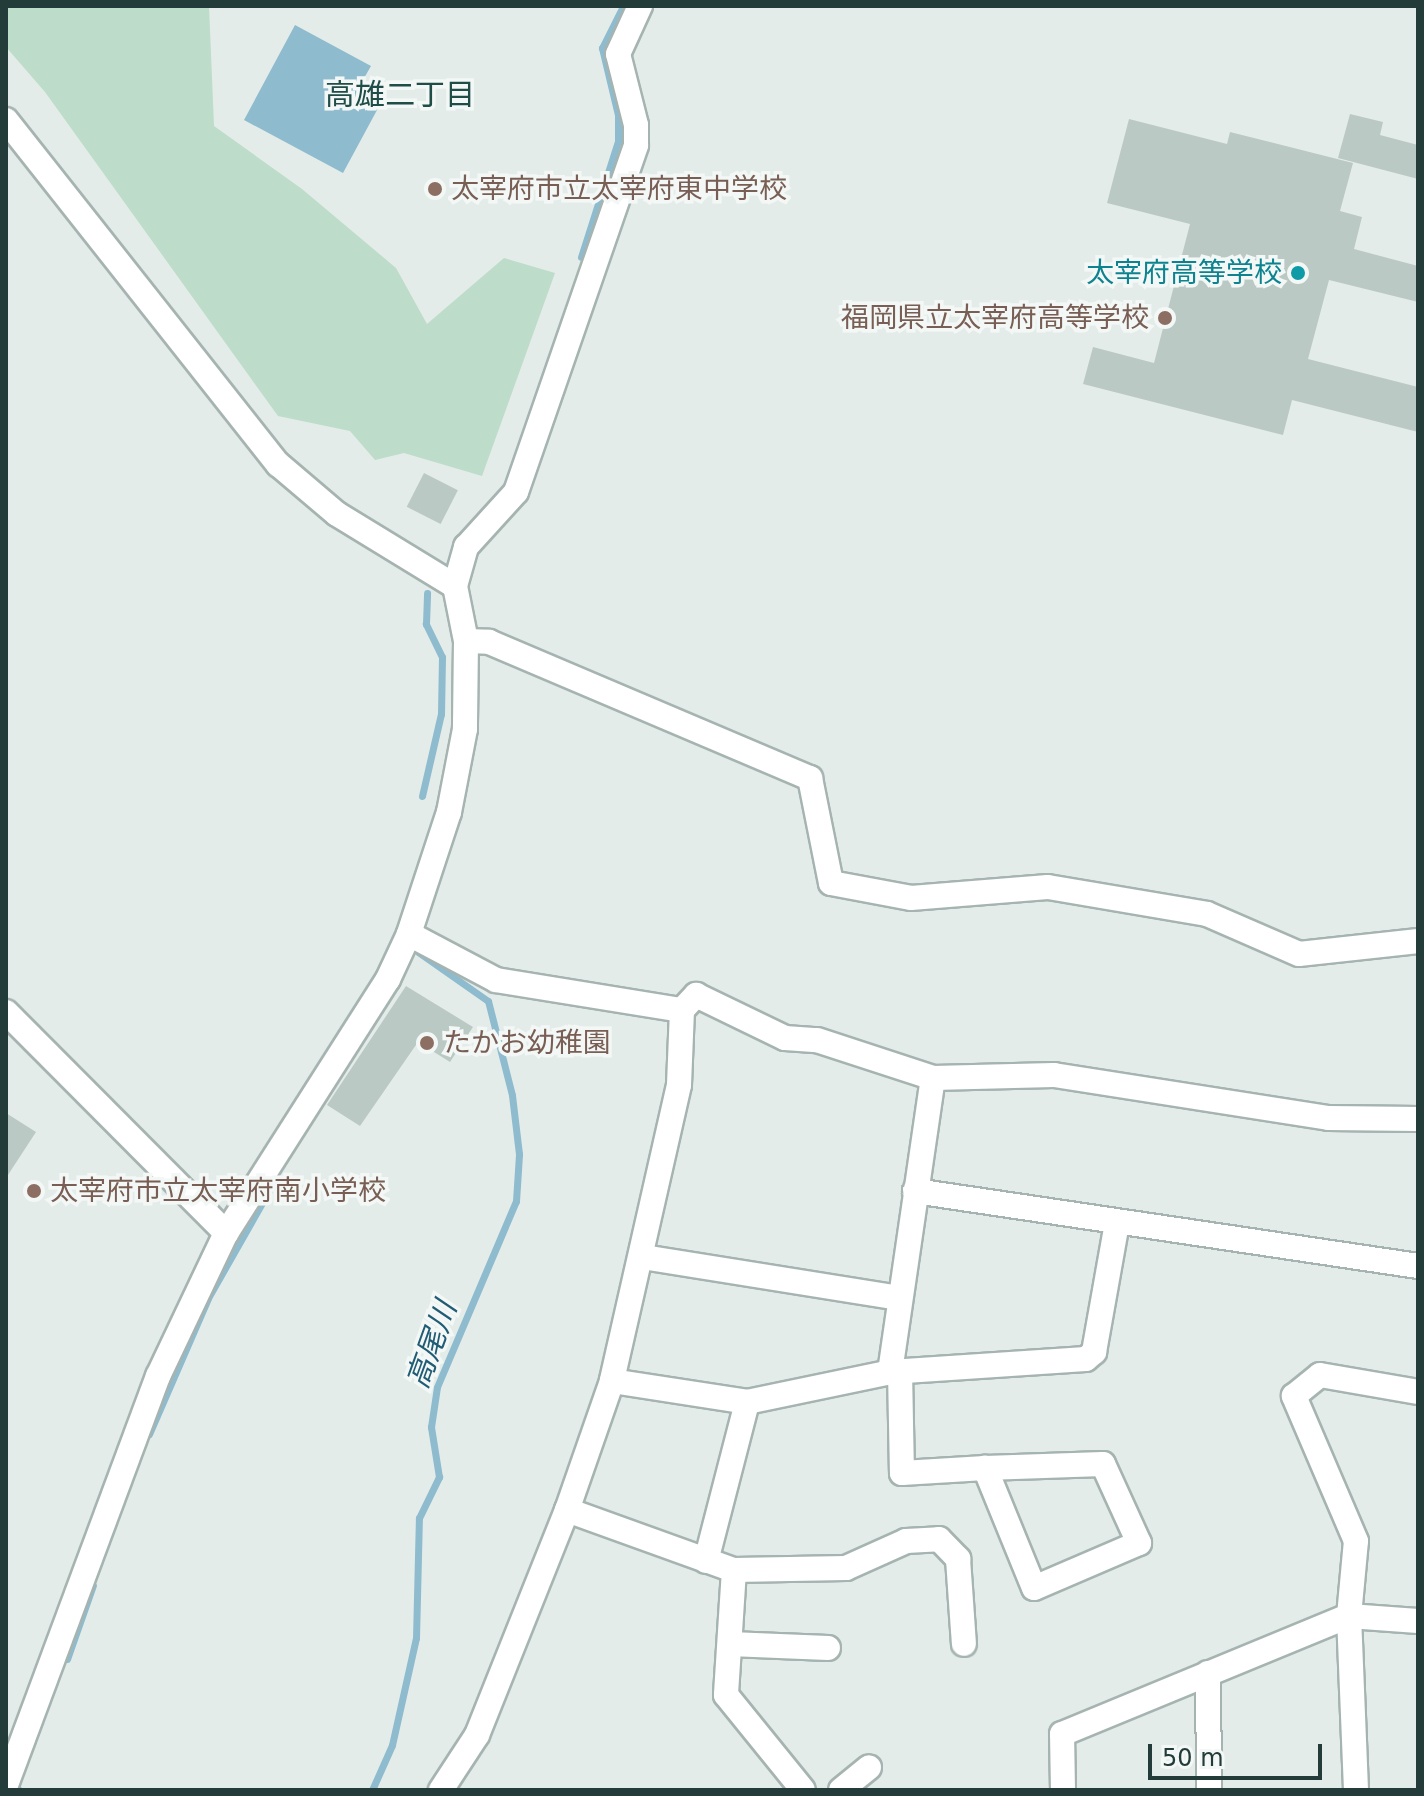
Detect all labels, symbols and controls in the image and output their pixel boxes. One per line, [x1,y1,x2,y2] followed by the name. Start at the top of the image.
[325,77,475,113] district label: 高雄二丁目
[451,172,787,206] place label: 太宰府市立太宰府東中学校
[426,180,444,198] marker: 太宰府市立太宰府東中学校
[1086,256,1282,290] place label: 太宰府高等学校
[1289,264,1307,282] marker: 太宰府高等学校
[841,301,1149,335] place label: 福岡県立太宰府高等学校
[1156,309,1174,327] marker: 福岡県立太宰府高等学校
[443,1026,611,1060] place label: たかお幼稚園
[418,1034,436,1052] marker: たかお幼稚園
[50,1174,386,1208] place label: 太宰府市立太宰府南小学校
[25,1182,43,1200] marker: 太宰府市立太宰府南小学校
[400,1297,464,1393] water label: 高尾川
[1152,1728,1326,1778] scale bar
[1162,1744,1224,1772] text: 50 m

